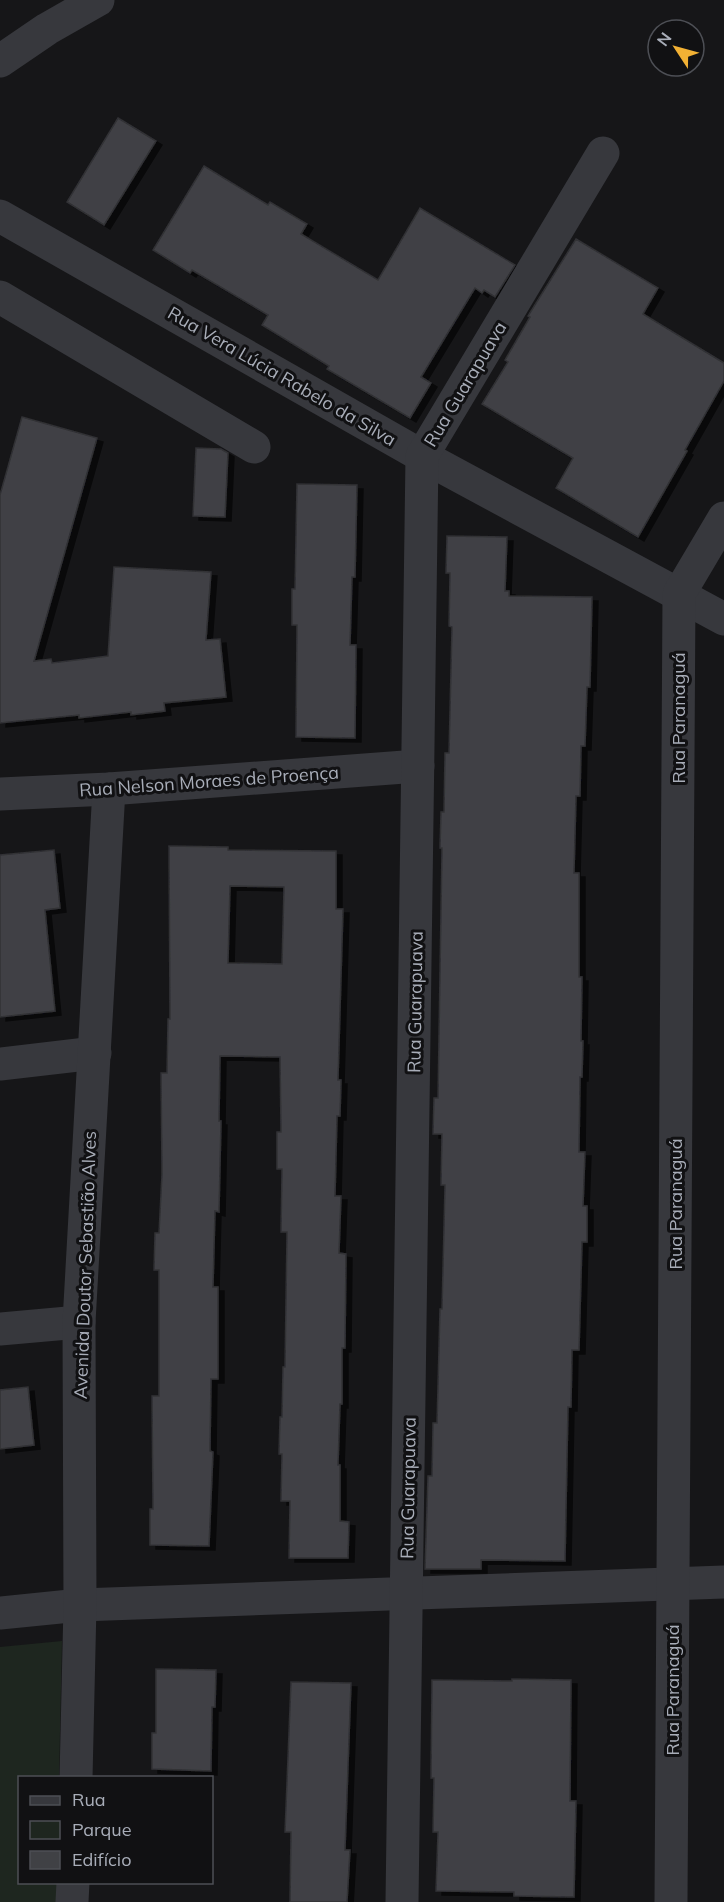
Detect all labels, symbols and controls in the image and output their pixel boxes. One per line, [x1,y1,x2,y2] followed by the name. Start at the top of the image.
[646,18,706,78] north arrow
[652,28,676,50] text: N
[164,301,400,451] street label: Rua Vera Lúcia Rabelo da Silva
[419,317,511,451] street label: Rua Guarapuava
[667,652,690,784] street label: Rua Paranaguá
[78,760,340,802] street label: Rua Nelson Moraes de Proença
[402,931,428,1073] street label: Rua Guarapuava
[69,1130,101,1400] street label: Avenida Doutor Sebastião Alves
[664,1138,687,1270] street label: Rua Paranaguá
[395,1417,421,1559] street label: Rua Guarapuava
[661,1624,684,1756] street label: Rua Paranaguá
[18,1776,213,1884] legend
[72,1788,106,1811] text: Rua
[72,1818,131,1841] text: Parque
[72,1848,131,1871] text: Edifício

